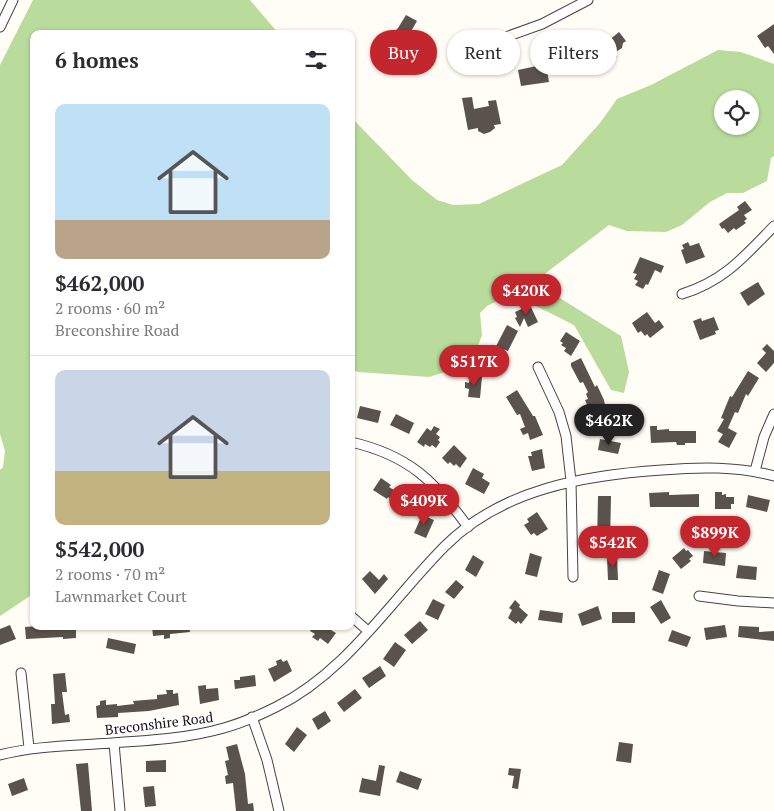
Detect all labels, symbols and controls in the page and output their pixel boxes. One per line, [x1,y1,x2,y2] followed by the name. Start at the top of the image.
[370,30,437,75] chip: Buy
[447,30,520,75] chip: Rent
[530,30,617,75] chip: Filters
[55,46,139,74] text: 6 homes
[302,46,330,74] icon: filters
[714,90,759,135] map controls
[714,90,759,135] button: locate
[148,137,238,227] icon: home
[55,269,144,297] text: $462,000
[491,274,561,316] pin: $420K
[502,279,550,301] text: $420K
[55,297,165,319] text: 2 rooms · 60 m²
[55,319,179,341] text: Breconshire Road
[439,344,509,387] pin: $517K
[450,350,498,372] text: $517K
[148,402,238,492] icon: home
[574,404,644,446] pin: $462K
[585,409,633,431] text: $462K
[389,484,459,526] pin: $409K
[400,489,448,511] text: $409K
[680,516,750,558] pin: $899K
[691,521,739,543] text: $899K
[578,526,648,568] pin: $542K
[589,531,637,553] text: $542K
[55,535,144,563] text: $542,000
[55,563,165,585] text: 2 rooms · 70 m²
[55,585,187,607] text: Lawnmarket Court
[104,707,214,739] street label: Breconshire Road

